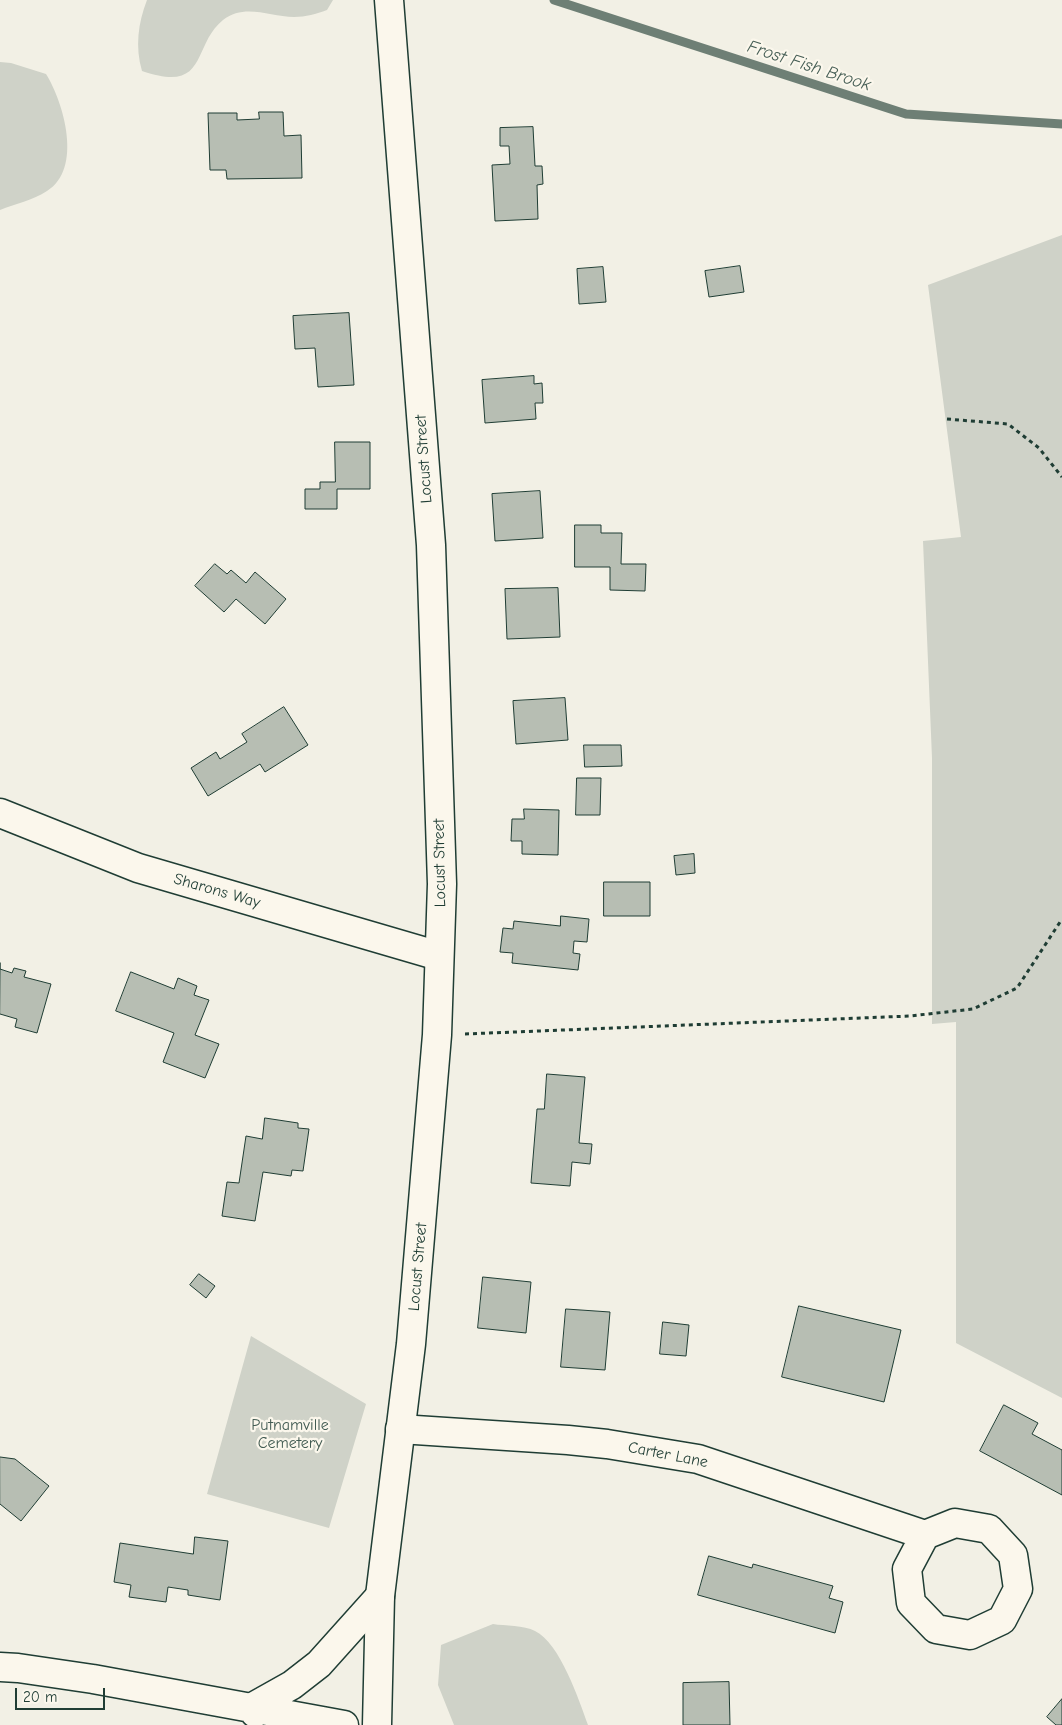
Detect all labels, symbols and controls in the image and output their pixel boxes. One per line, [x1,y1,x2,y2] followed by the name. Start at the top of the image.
[744,36,874,96] water label: Frost Fish Brook
[411,414,437,504] street label: Locust Street
[430,818,450,908] street label: Locust Street
[171,869,263,913] street label: Sharons Way
[405,1222,431,1312] street label: Locust Street
[251,1415,329,1453] park label: Putnamville Cemetery
[626,1438,710,1472] street label: Carter Lane
[18,1678,108,1710] scale bar
[23,1688,57,1706] text: 20 m

